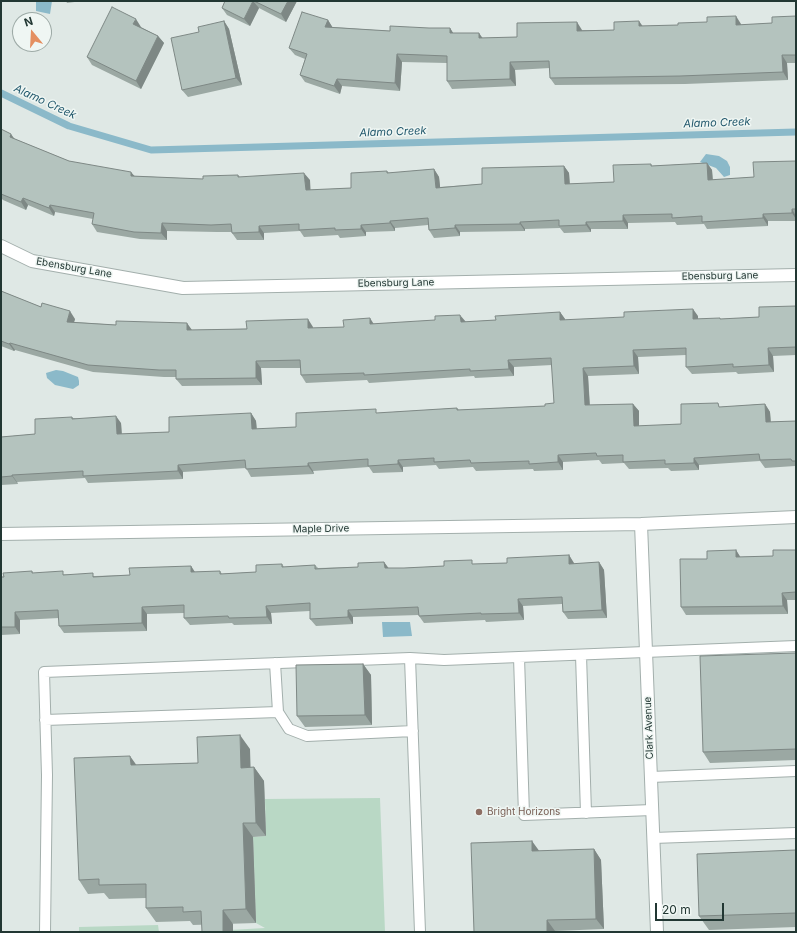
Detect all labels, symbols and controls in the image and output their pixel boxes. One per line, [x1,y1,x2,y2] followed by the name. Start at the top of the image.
[12,12,52,52] north arrow
[22,14,35,29] text: N
[12,82,78,122] water label: Alamo Creek
[683,115,751,131] water label: Alamo Creek
[359,124,427,140] water label: Alamo Creek
[35,255,113,281] street label: Ebensburg Lane
[682,269,758,283] street label: Ebensburg Lane
[358,276,434,290] street label: Ebensburg Lane
[293,523,349,535] street label: Maple Drive
[642,696,656,760] street label: Clark Avenue
[487,806,560,818] place label: Bright Horizons
[474,807,484,817] marker: Bright Horizons
[657,895,726,921] scale bar
[662,902,691,917] text: 20 m

